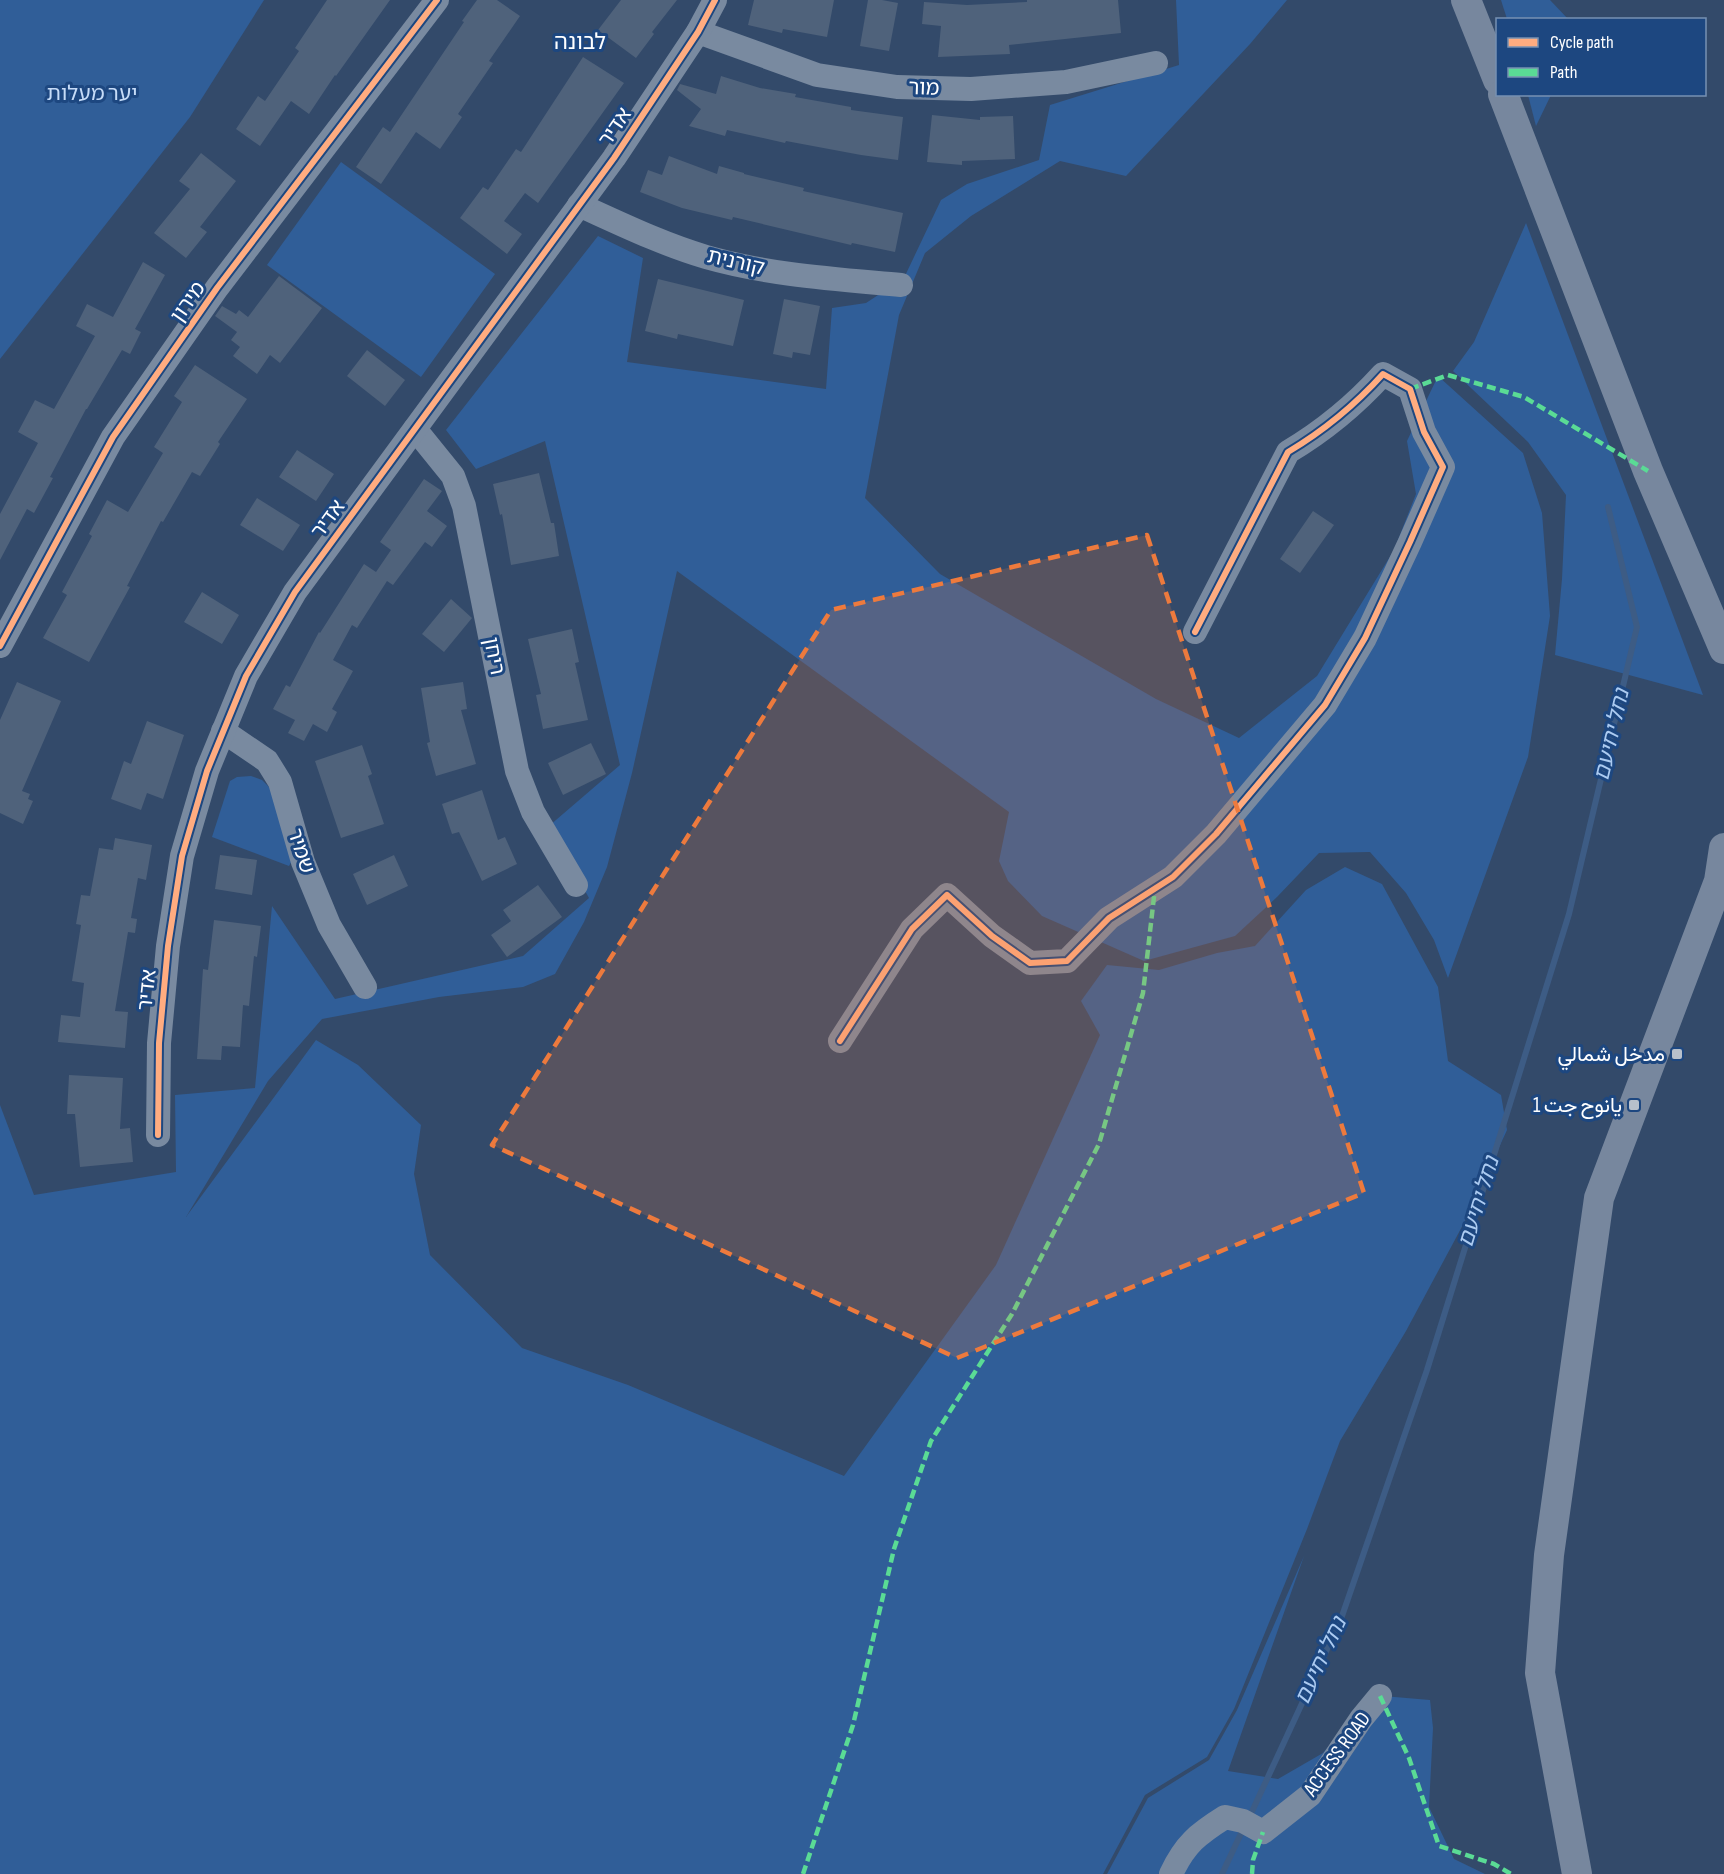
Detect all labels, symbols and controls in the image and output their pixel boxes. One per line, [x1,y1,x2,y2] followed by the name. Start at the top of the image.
[1496,18,1706,96] legend
[554,29,606,56] district label: לבונה
[1550,32,1614,53] text: Cycle path
[1550,62,1578,83] text: Path
[908,75,940,101] street label: מור
[47,81,137,106] park label: יער מעלות
[593,103,637,151] street label: אדיר
[705,243,767,281] street label: קורנית
[165,277,211,327] street label: מירון
[306,495,350,543] street label: אדיר
[478,635,510,677] street label: ריחן
[1588,685,1636,784] water label: נחל יחיעם
[282,825,320,877] street label: שמיר
[132,968,162,1012] street label: אדיר
[1557,1042,1665,1071] place label: مدخل شمالي
[1670,1047,1684,1061] marker: مدخل شمالي
[1533,1093,1622,1119] place label: يانوح جت 1
[1627,1098,1641,1112] marker: يانوح جت 1
[1452,1152,1506,1251] water label: נחל יחיעם
[1289,1611,1354,1709] water label: נחל יחיעם
[1298,1707,1376,1802] street label: ACCESS ROAD

